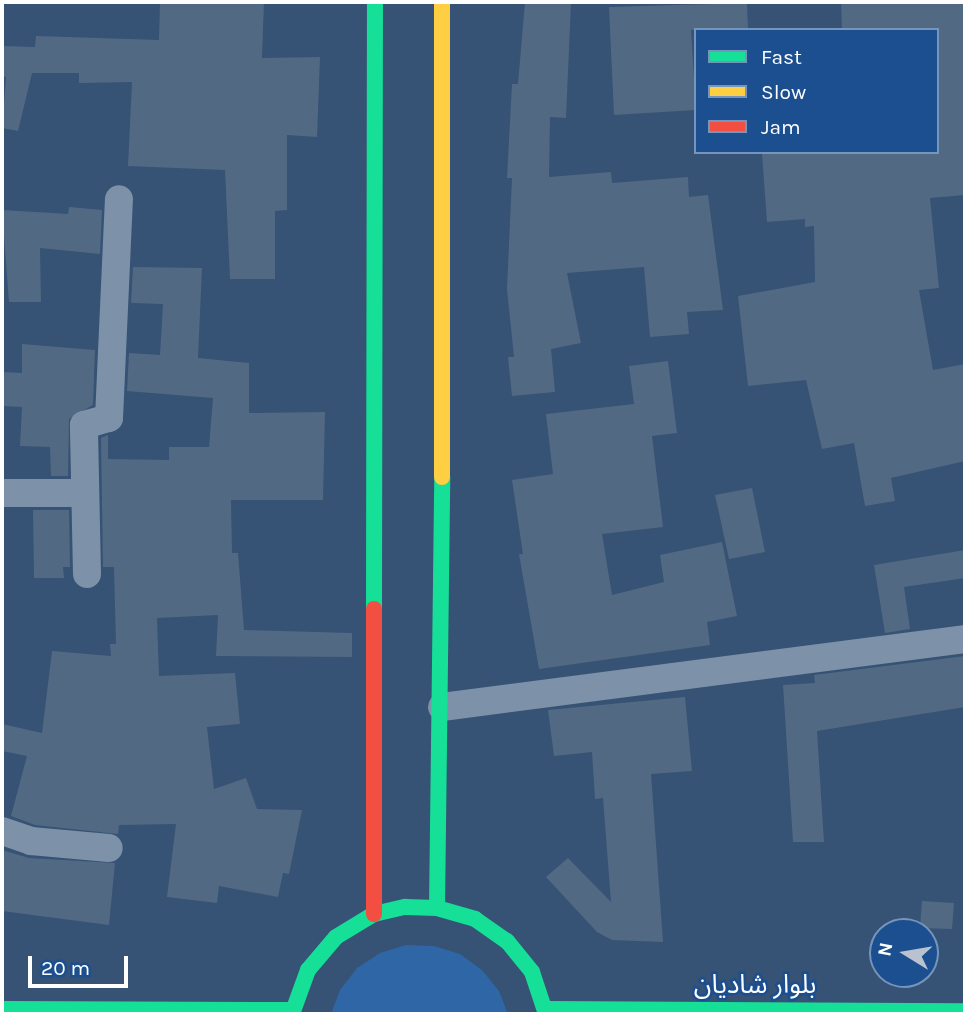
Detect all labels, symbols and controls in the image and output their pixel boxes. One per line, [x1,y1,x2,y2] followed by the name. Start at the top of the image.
[694,28,939,154] legend
[761,45,802,69] text: Fast
[761,80,806,104] text: Slow
[761,115,801,139] text: Jam
[869,918,939,988] north arrow
[873,941,897,958] text: N
[32,942,131,986] scale bar
[41,956,90,980] text: 20 m
[694,969,816,1001] street label: بلوار شادیان

